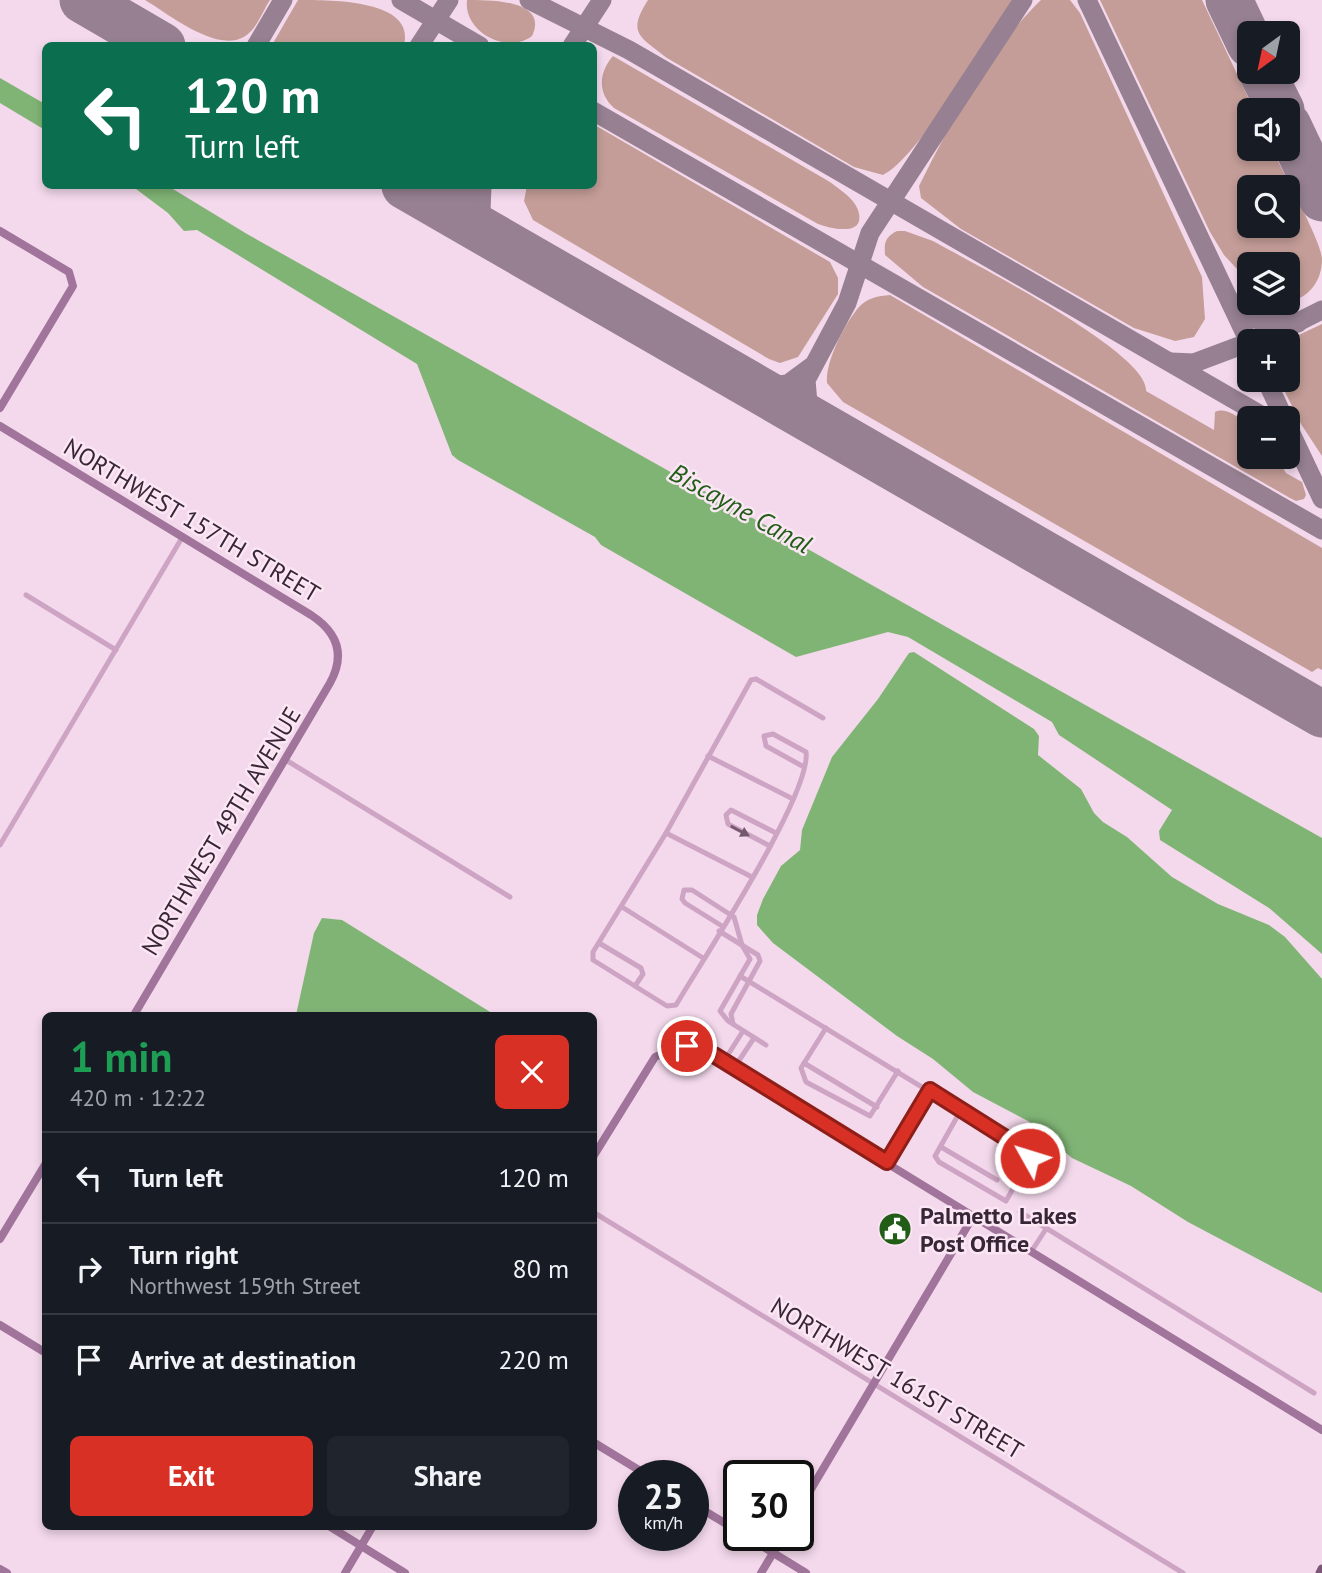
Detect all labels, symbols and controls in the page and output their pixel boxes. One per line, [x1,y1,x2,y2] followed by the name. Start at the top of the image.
[1237,21,1300,84] north arrow
[1237,21,1300,469] map controls
[185,63,320,127] text: 120 m
[70,70,161,161] icon: left
[1237,98,1300,161] button: sound
[185,125,300,167] text: Turn left
[1237,175,1300,238] button: search
[1237,252,1300,315] button: layers
[1237,329,1300,392] button: +
[1237,406,1300,469] button: −
[58,431,326,609] street label: NORTHWEST 157TH STREET
[664,455,818,561] water label: Biscayne Canal
[134,701,308,961] street label: NORTHWEST 49TH AVENUE
[731,825,750,837] one-way arrow
[657,1016,717,1076] pin
[668,1027,706,1065] icon: arrive
[70,1029,172,1084] text: 1 min
[495,1035,569,1109] button: close
[70,1083,206,1112] text: 420 m · 12:22
[993,1121,1067,1195] position arrow
[70,1159,108,1197] icon: left
[129,1161,223,1194] text: Turn left
[498,1161,569,1194] text: 120 m
[920,1200,1077,1259] place label: Palmetto Lakes Post Office
[876,1210,914,1248] public building icon: Palmetto Lakes Post Office
[129,1238,238,1271] text: Turn right
[70,1250,108,1288] icon: right
[513,1252,569,1285] text: 80 m
[129,1271,361,1300] text: Northwest 159th Street
[765,1290,1029,1466] street label: NORTHWEST 161ST STREET
[70,1341,108,1379] icon: arrive
[129,1343,356,1376] text: Arrive at destination
[498,1343,569,1376] text: 220 m
[70,1436,313,1516] button: Exit
[327,1436,569,1516] button: Share
[723,1460,814,1551] speed limit sign: 30
[644,1473,683,1519] text: 25
[644,1511,683,1534] text: km/h

